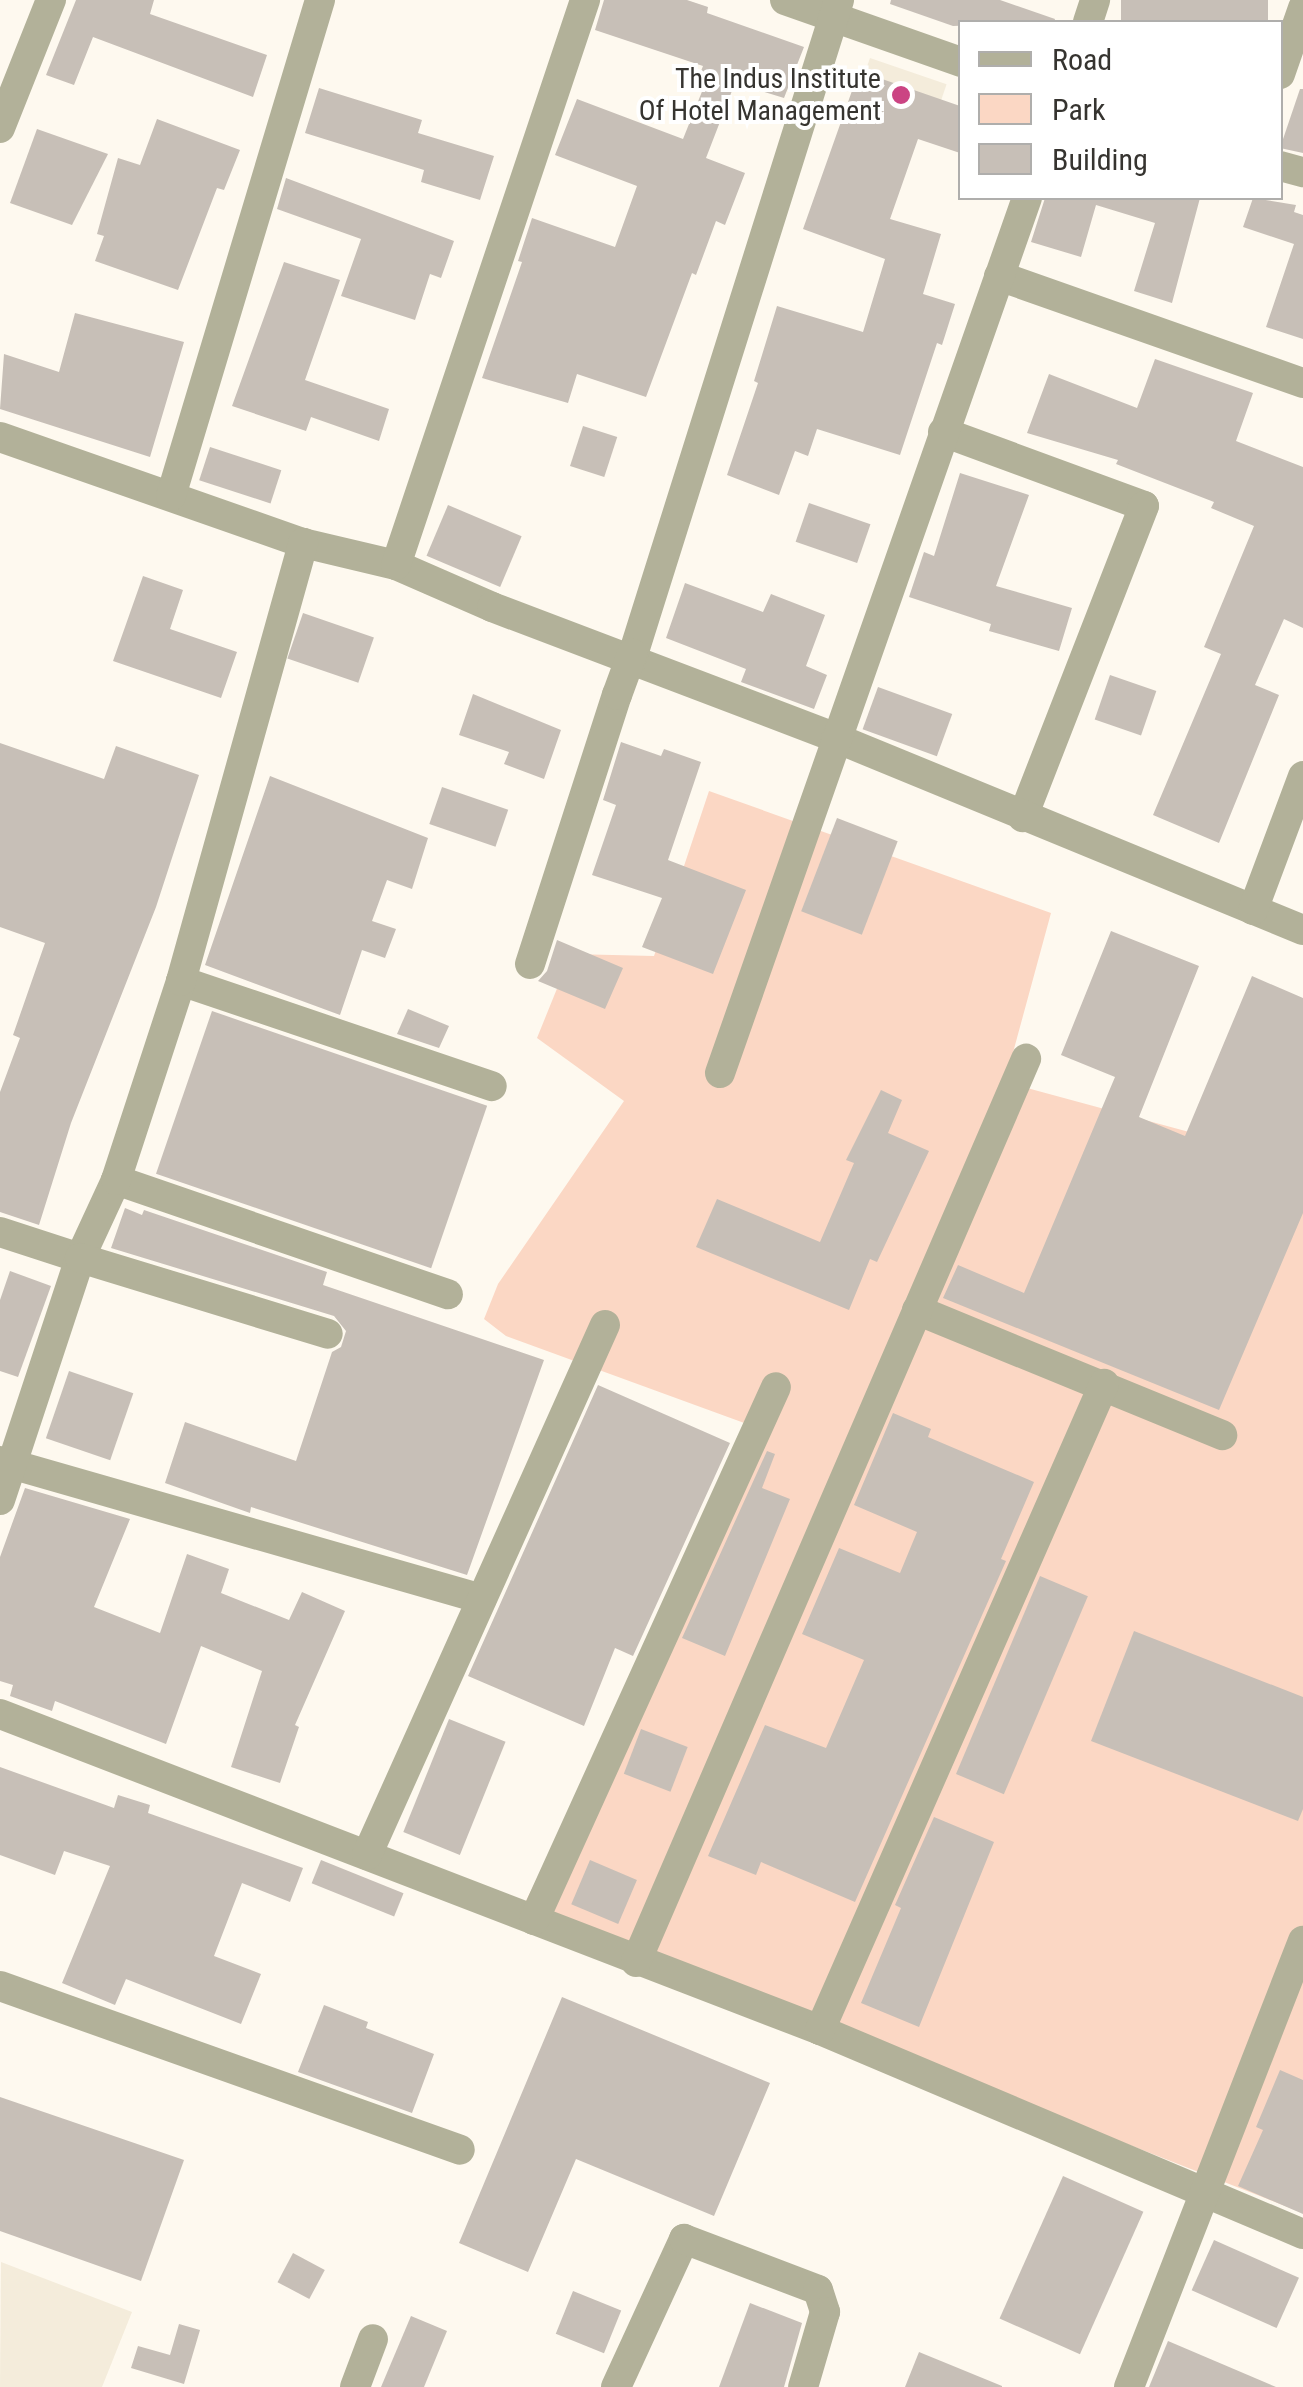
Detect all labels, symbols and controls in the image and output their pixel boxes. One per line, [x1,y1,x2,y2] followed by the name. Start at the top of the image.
[958,20,1283,200] legend
[1052,42,1112,77] text: Road
[639,62,881,128] place label: The Indus Institute Of Hotel Management
[890,84,912,106] marker: The Indus Institute Of Hotel Management
[1052,92,1106,127] text: Park
[1052,142,1148,177] text: Building

